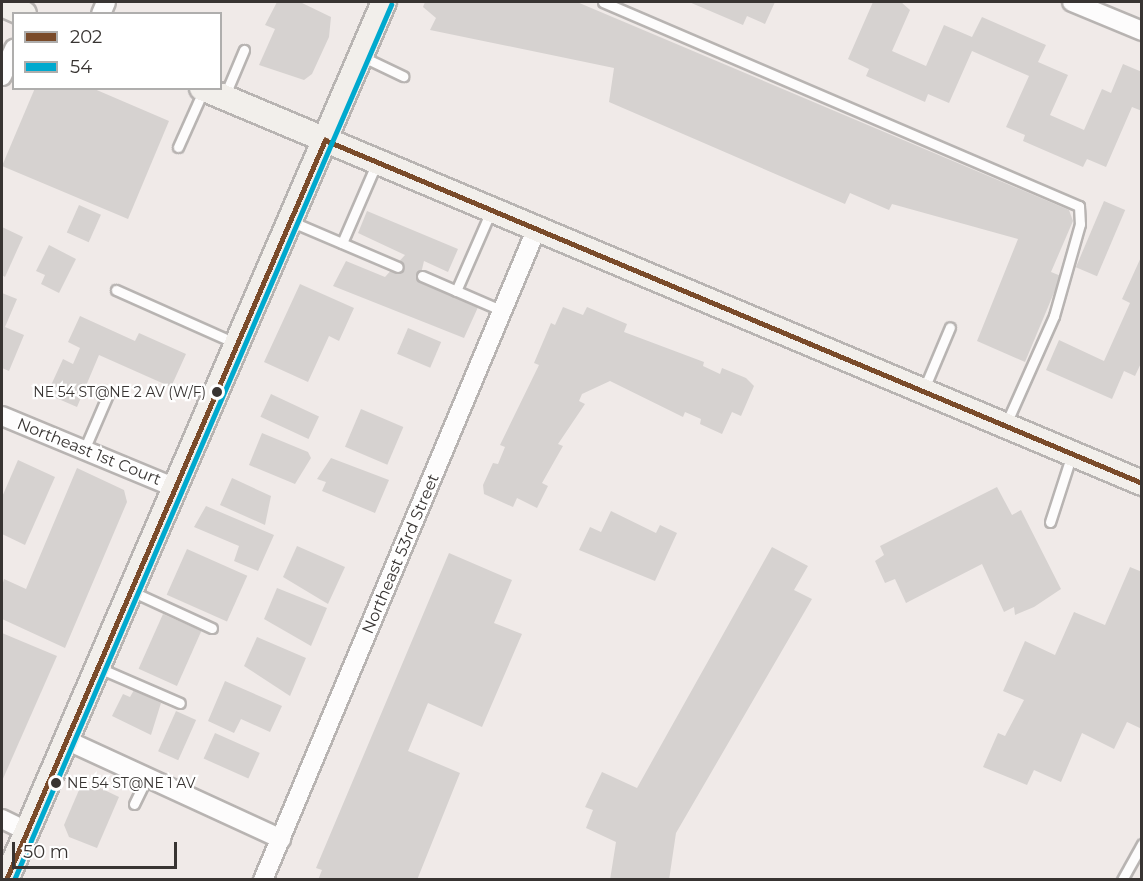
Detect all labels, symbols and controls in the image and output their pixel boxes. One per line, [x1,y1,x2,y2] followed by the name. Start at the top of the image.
[12,12,222,90] legend
[70,26,102,48] text: 202
[70,56,92,78] text: 54
[33,384,206,400] place label: NE 54 ST@NE 2 AV (W/F)
[211,386,223,398] marker: NE 54 ST@NE 2 AV (W/F)
[14,414,164,490] street label: Northeast 1st Court
[359,471,443,637] street label: Northeast 53rd Street
[67,775,196,791] place label: NE 54 ST@NE 1 AV
[50,777,62,789] marker: NE 54 ST@NE 1 AV
[15,830,180,868] scale bar
[23,841,69,863] text: 50 m

